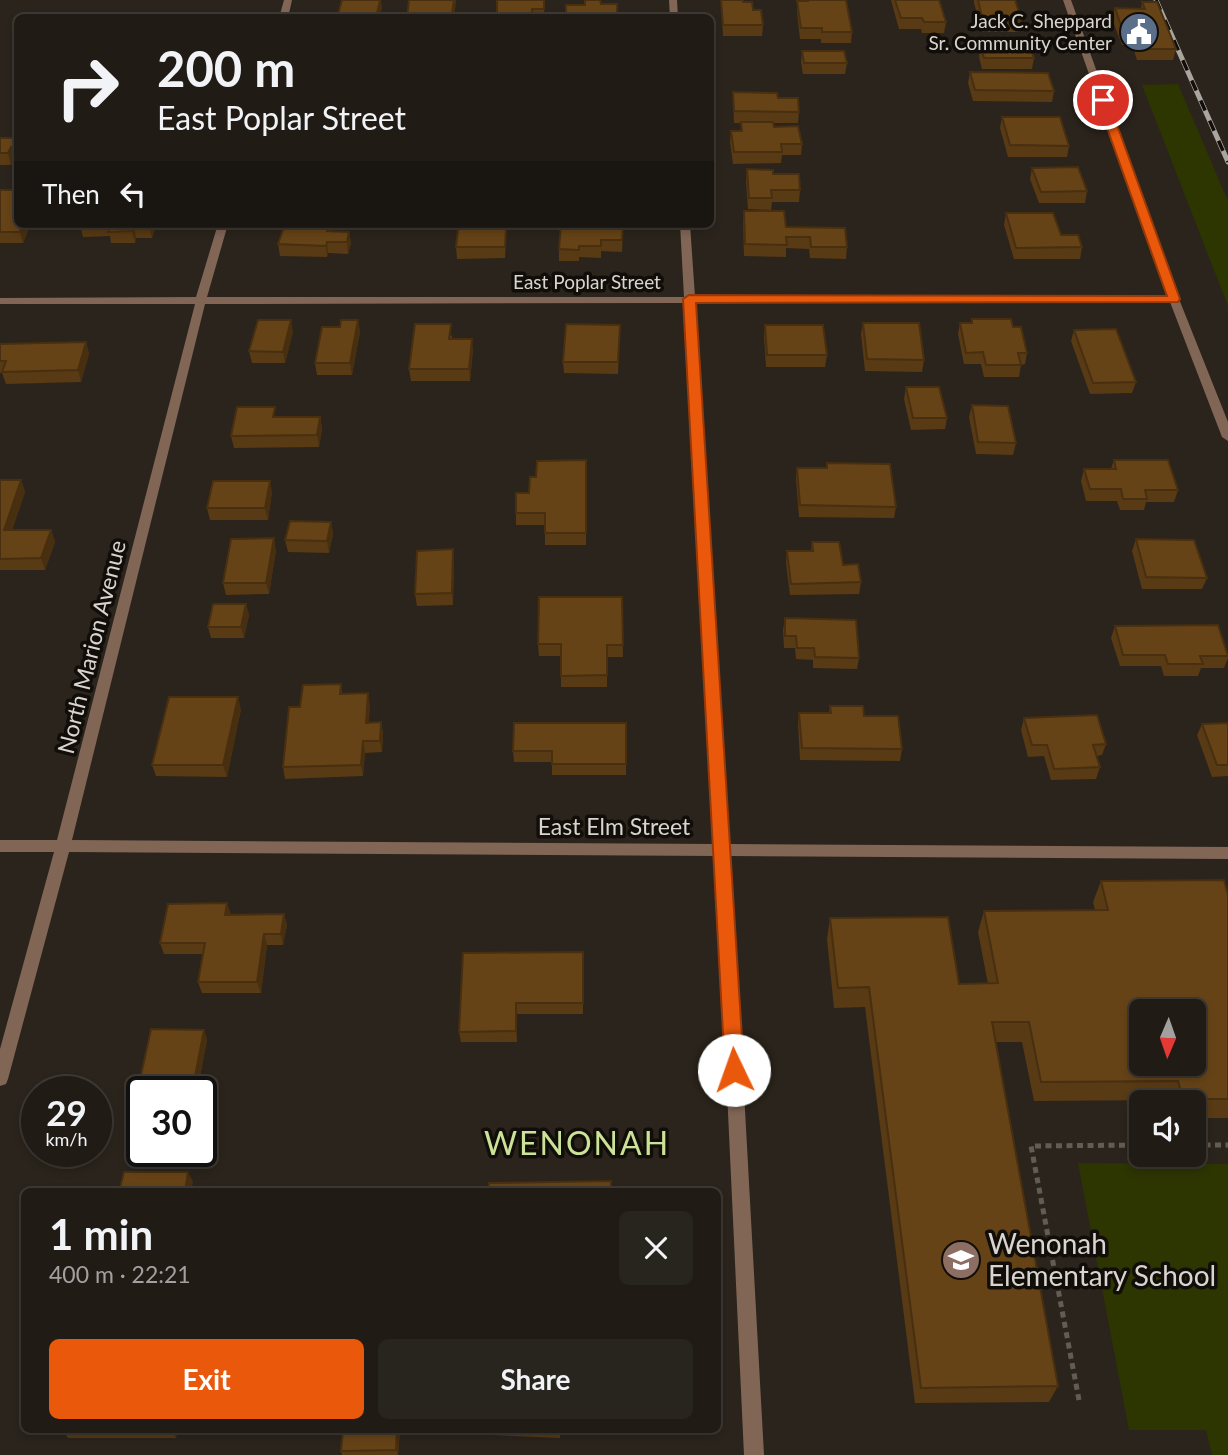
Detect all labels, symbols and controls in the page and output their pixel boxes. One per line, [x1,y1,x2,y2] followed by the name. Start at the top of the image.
[928,9,1112,54] place label: Jack C. Sheppard Sr. Community Center
[1118,11,1160,53] public building icon: Jack C. Sheppard Sr. Community Center
[157,39,295,97] text: 200 m
[42,42,133,133] icon: right
[1073,70,1133,130] pin
[1084,81,1122,119] icon: arrive
[157,98,406,137] text: East Poplar Street
[114,175,152,213] icon: left
[42,178,100,210] text: Then
[513,270,661,293] street label: East Poplar Street
[51,537,131,756] street label: North Marion Avenue
[538,812,691,840] street label: East Elm Street
[1129,999,1206,1076] north arrow
[1129,999,1206,1167] map controls
[697,1033,771,1107] position arrow
[126,1076,217,1167] speed limit sign: 30
[1129,1090,1206,1167] button: sound
[46,1091,87,1133] text: 29
[484,1123,670,1162] district label: WENONAH
[45,1128,88,1150] text: km/h
[49,1209,153,1259] text: 1 min
[619,1211,693,1285] button: close
[988,1226,1216,1292] place label: Wenonah Elementary School
[940,1239,982,1281] school or university icon: Wenonah Elementary School
[49,1260,191,1288] text: 400 m · 22:21
[49,1339,364,1419] button: Exit
[378,1339,693,1419] button: Share

